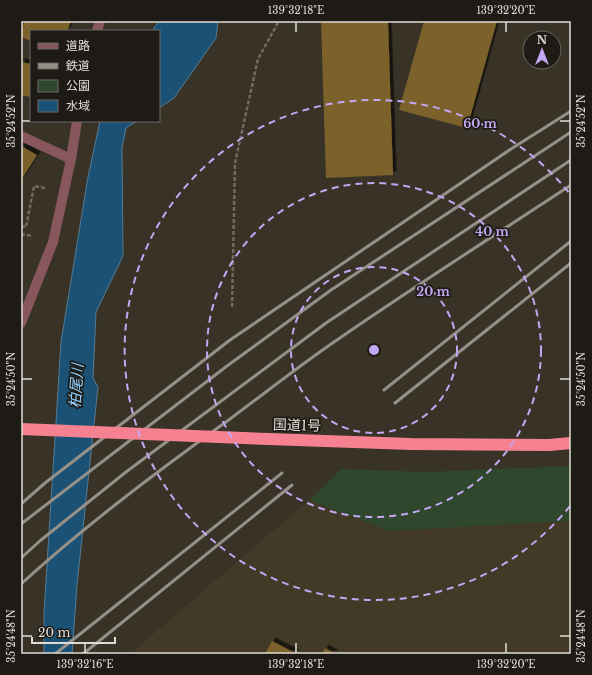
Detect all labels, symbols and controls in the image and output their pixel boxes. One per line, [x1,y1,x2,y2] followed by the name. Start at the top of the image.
[268,4,324,17] text: 139°32'18"E
[476,4,536,17] text: 139°32'20"E
[30,30,160,122] legend
[522,30,562,70] north arrow
[537,33,548,47] text: N
[66,38,90,53] text: 道路
[66,58,90,73] text: 鉄道
[66,78,90,93] text: 公園
[5,94,18,148] text: 35°24'52"N
[575,94,588,148] text: 35°24'52"N
[66,98,90,113] text: 水域
[463,116,498,131] text: 60 m
[475,224,509,239] text: 40 m
[416,284,450,299] text: 20 m
[367,343,381,357] centre of rings
[5,352,18,406] text: 35°24'50"N
[575,352,588,406] text: 35°24'50"N
[65,361,87,409] water label: 柏尾川
[273,415,321,435] street label: 国道1号
[5,609,18,663] text: 35°24'48"N
[575,609,588,663] text: 35°24'48"N
[32,619,115,645] scale bar
[38,625,70,640] text: 20 m
[57,658,113,671] text: 139°32'16"E
[268,658,324,671] text: 139°32'18"E
[476,658,536,671] text: 139°32'20"E

